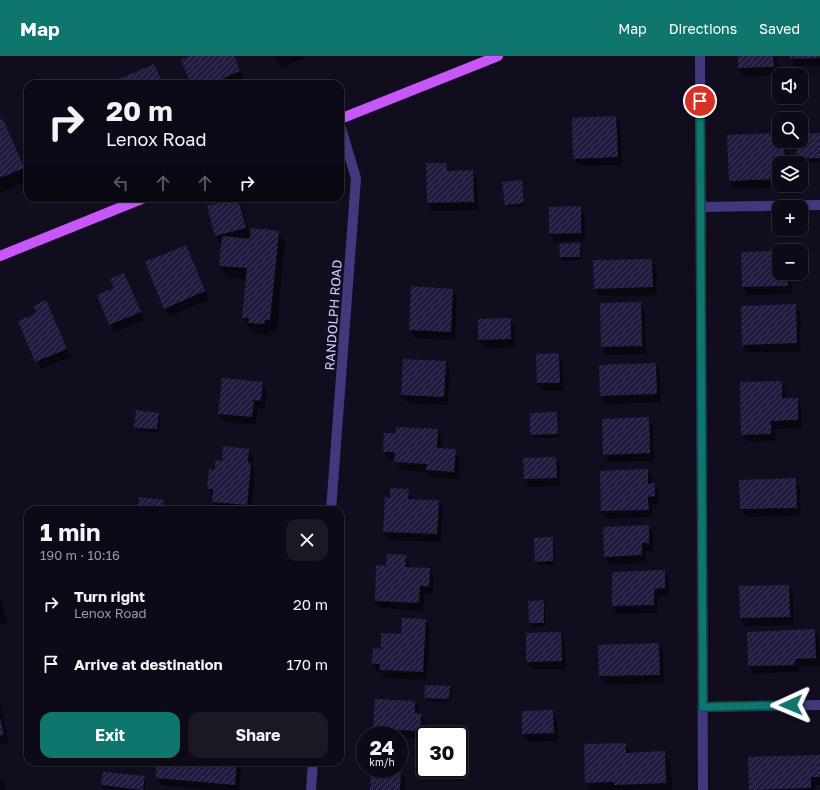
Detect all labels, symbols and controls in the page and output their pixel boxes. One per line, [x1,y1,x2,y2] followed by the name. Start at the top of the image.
[20,17,60,40] text: Map
[618,20,647,37] text: Map
[669,20,737,37] text: Directions
[759,20,800,37] text: Saved
[772,68,808,280] map controls
[772,68,808,104] button: sound
[683,84,717,118] pin
[689,90,711,112] icon: arrive
[106,94,173,127] text: 20 m
[40,96,92,148] icon: right
[772,112,808,148] button: search
[106,128,207,150] text: Lenox Road
[772,156,808,192] button: layers
[110,172,132,194] icon: left
[152,172,174,194] icon: ahead
[194,172,216,194] icon: ahead
[236,172,258,194] icon: right
[772,200,808,236] button: +
[772,244,808,280] button: −
[321,259,345,371] street label: RANDOLPH ROAD
[40,517,100,546] text: 1 min
[286,519,328,561] button: close
[40,547,120,563] text: 190 m · 10:16
[74,587,145,605] text: Turn right
[40,593,62,615] icon: right
[293,595,328,613] text: 20 m
[74,605,147,621] text: Lenox Road
[40,653,62,675] icon: arrive
[74,655,223,673] text: Arrive at destination
[286,655,328,673] text: 170 m
[770,684,812,726] position arrow
[40,712,180,758] button: Exit
[188,712,328,758] button: Share
[416,726,468,778] speed limit sign: 30
[370,735,394,759] text: 24
[369,756,395,768] text: km/h

